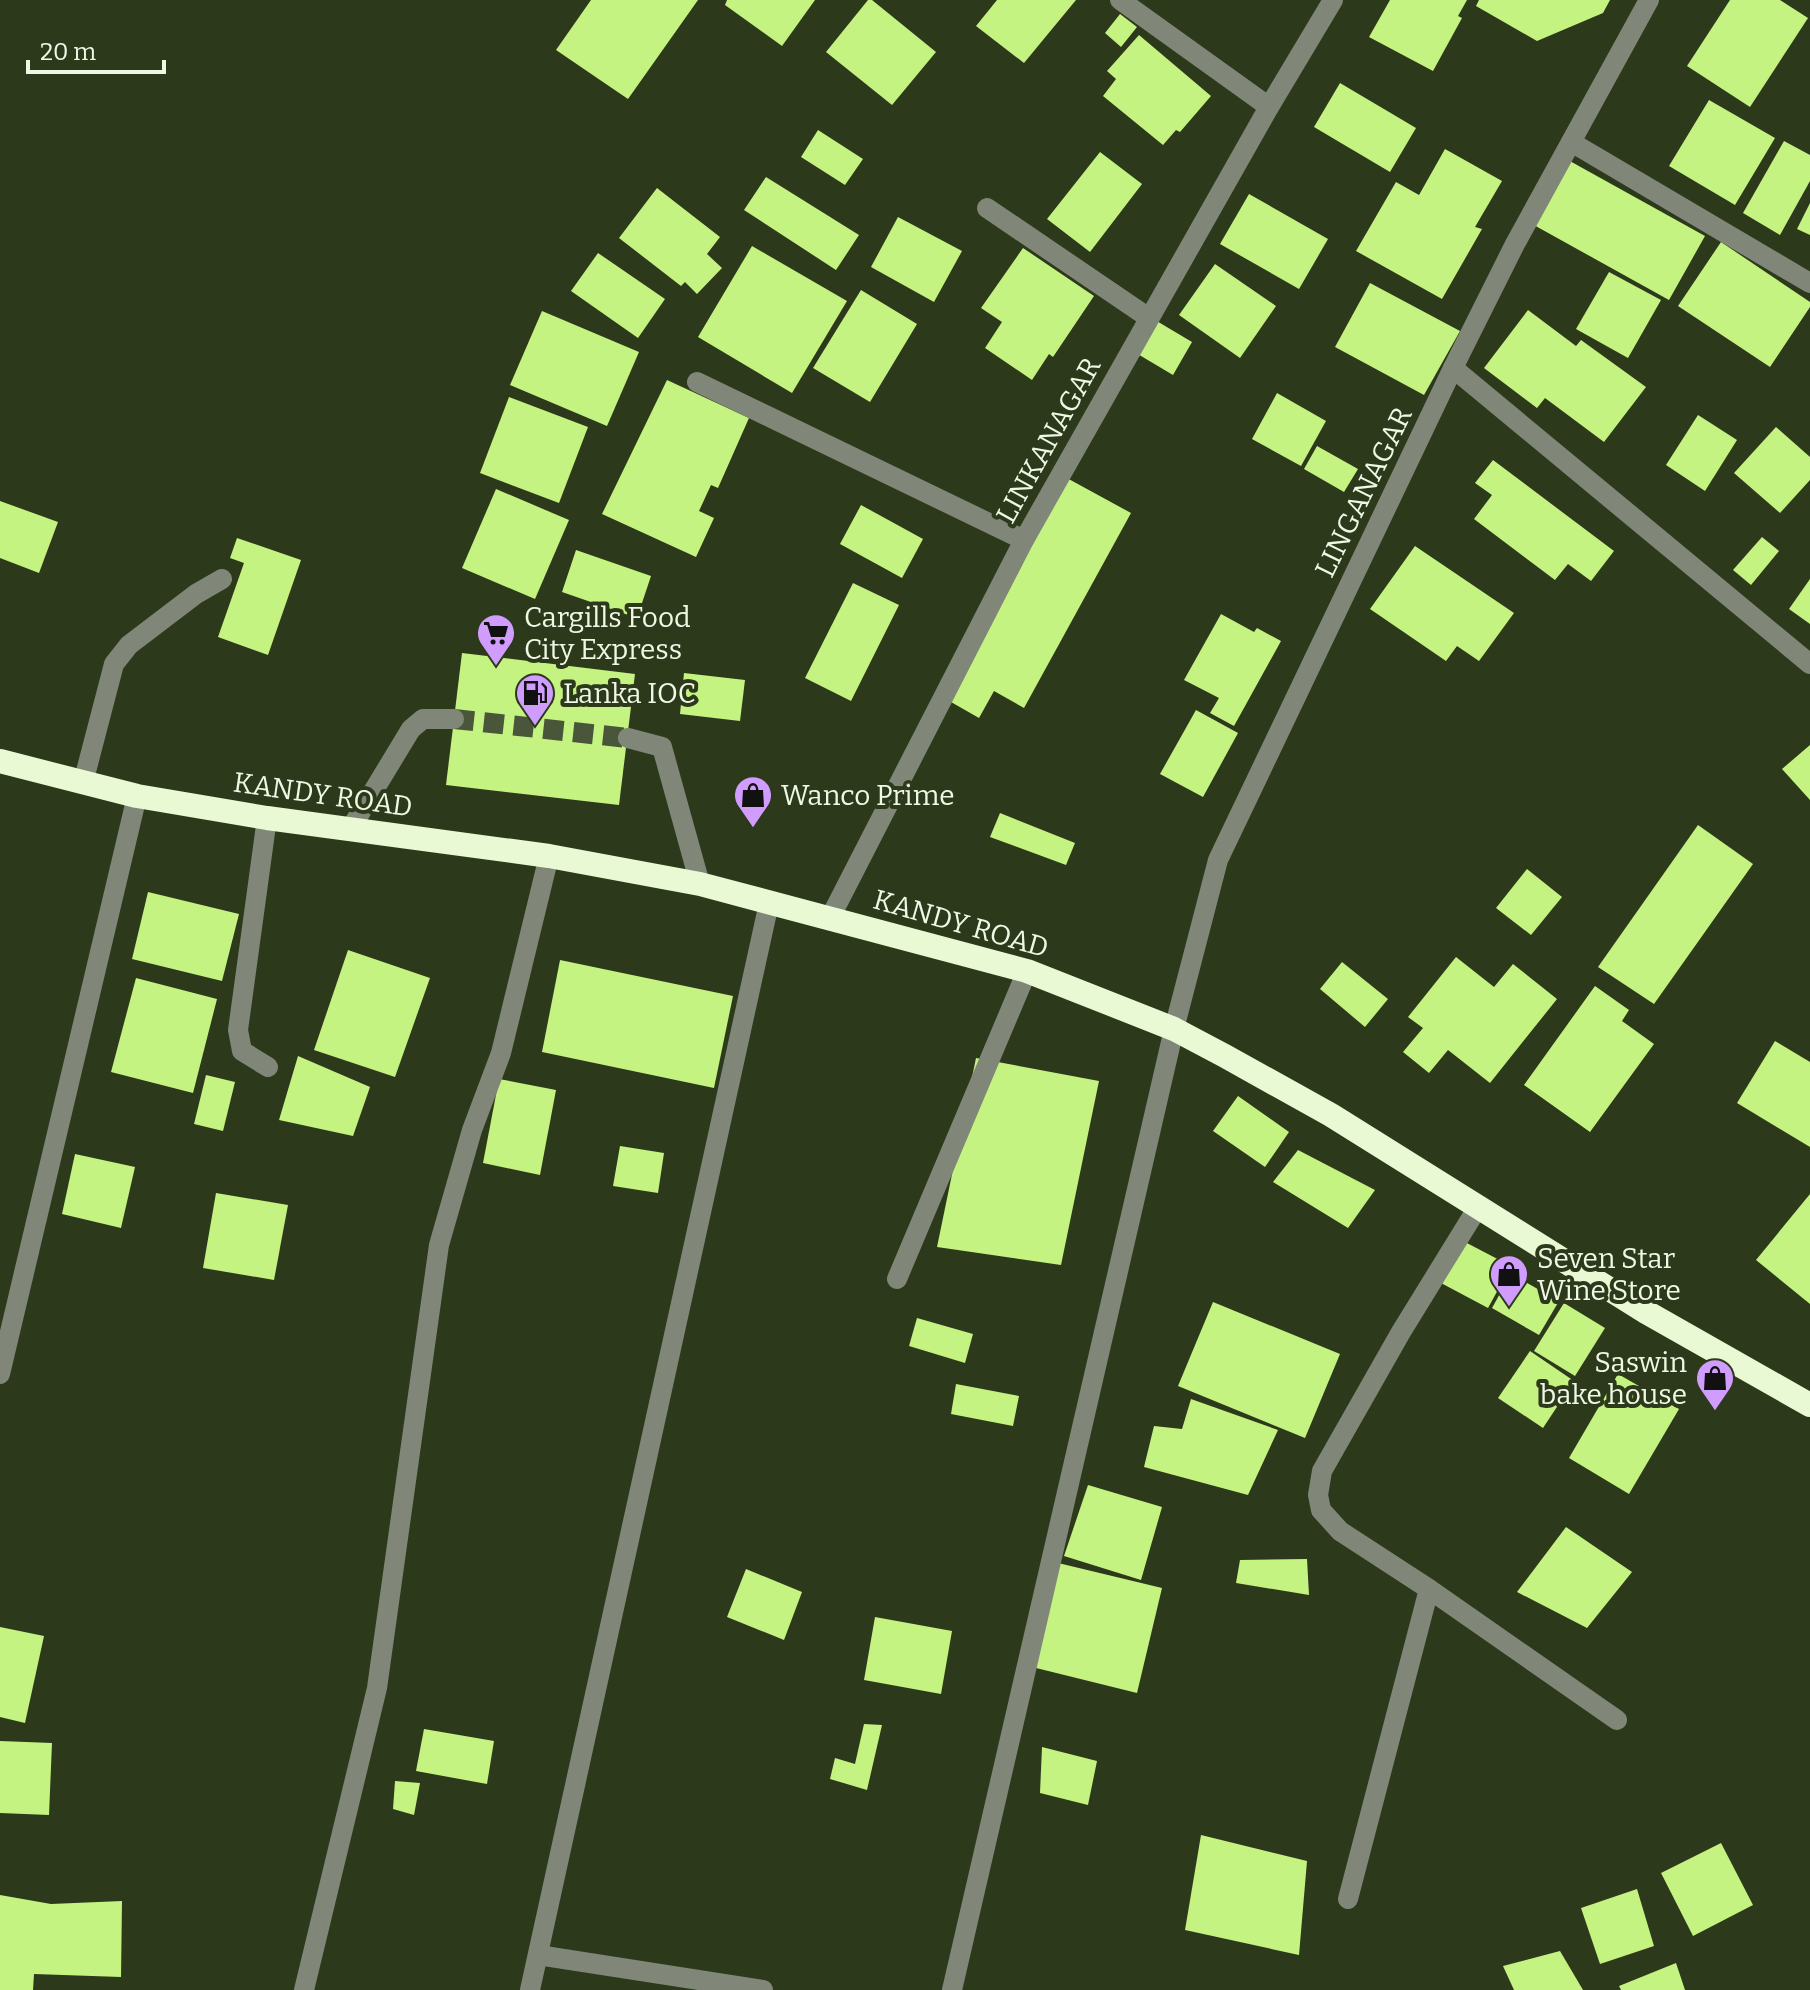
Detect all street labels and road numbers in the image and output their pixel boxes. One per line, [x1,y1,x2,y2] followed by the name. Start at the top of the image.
[989,352,1108,529] street label: LINKANAGAR
[1308,402,1419,583] street label: LINGANAGAR
[231,766,415,823] street label: KANDY ROAD
[870,883,1052,964] street label: KANDY ROAD

